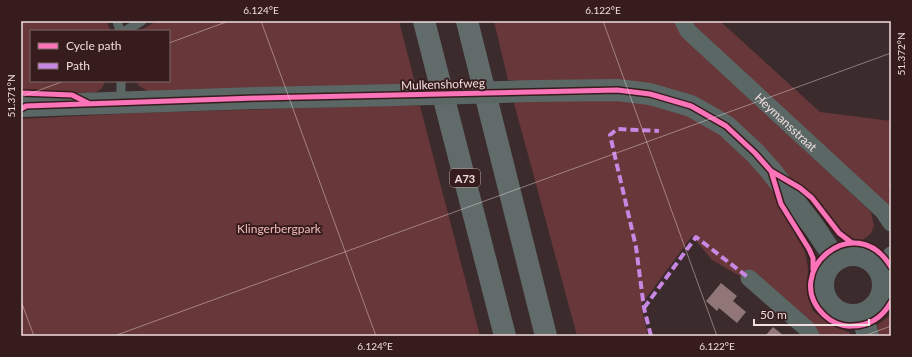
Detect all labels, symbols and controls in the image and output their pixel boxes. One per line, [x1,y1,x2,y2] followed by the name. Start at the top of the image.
[243,4,279,16] text: 6.124°E
[585,4,621,16] text: 6.122°E
[30,30,170,82] legend
[895,32,907,76] text: 51.372°N
[66,38,121,53] text: Cycle path
[66,58,90,73] text: Path
[5,74,17,118] text: 51.371°N
[401,75,485,93] street label: Mulkenshofweg
[752,89,821,155] street label: Heymansstraat
[450,169,480,187] road number: A73
[237,221,322,236] park label: Klingerbergpark
[754,301,869,327] scale bar
[760,307,787,322] text: 50 m
[357,340,393,352] text: 6.124°E
[699,340,735,352] text: 6.122°E

